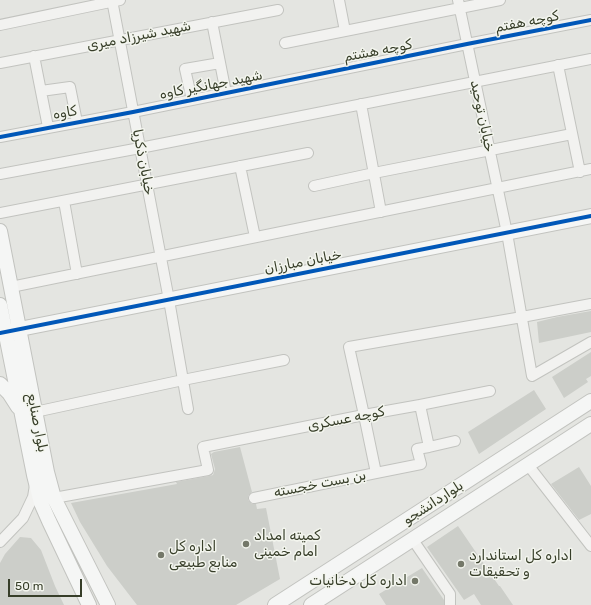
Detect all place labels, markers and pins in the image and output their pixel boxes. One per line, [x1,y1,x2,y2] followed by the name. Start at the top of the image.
[254,528,320,560] place label: کمیته امداد امام خمینی
[169,539,237,572] place label: اداره کل منابع طبیعی
[241,539,251,549] marker: کمیته امداد امام خمینی
[469,548,573,580] place label: اداره کل استاندارد و تحقیقات
[156,550,166,560] marker: اداره کل منابع طبیعی
[456,559,466,569] marker: اداره کل استاندارد و تحقیقات
[309,573,407,589] place label: اداره کل دخانیات
[410,576,420,586] marker: اداره کل دخانیات

